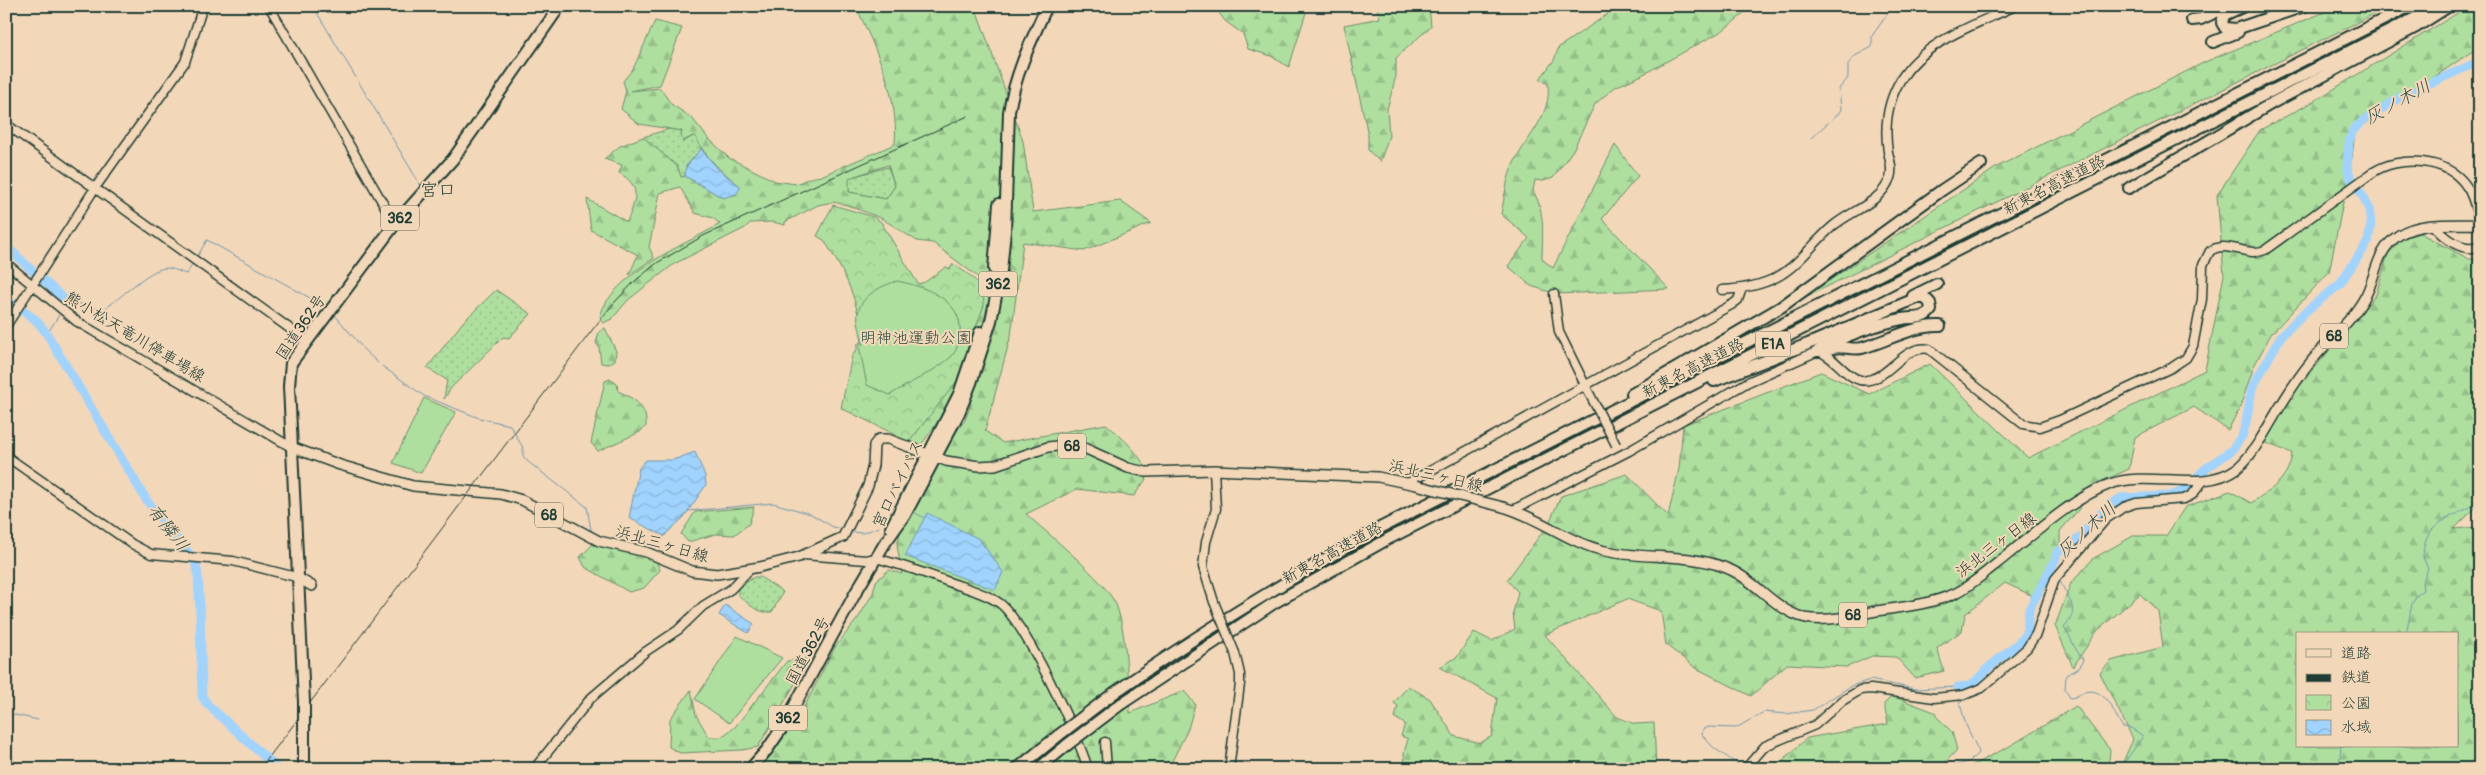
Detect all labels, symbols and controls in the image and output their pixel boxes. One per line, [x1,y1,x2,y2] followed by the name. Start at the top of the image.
[2361,74,2435,130] water label: 灰ノ木川
[2000,151,2108,219] street label: 新東名高速道路
[420,179,456,202] district label: 宮口
[381,206,419,230] road number: 362
[979,272,1017,296] road number: 362
[61,287,209,387] street label: 熊小松天竜川停車場線
[272,290,330,364] street label: 国道362号
[2320,324,2348,348] road number: 68
[860,328,972,348] park label: 明神池運動公園
[1756,332,1790,356] road number: E1A
[1639,334,1747,402] street label: 新東名高速道路
[1058,434,1086,458] road number: 68
[868,437,928,531] street label: 宮口バイパス
[1387,455,1485,497] street label: 浜北三ヶ日線
[2053,497,2121,563] water label: 灰ノ木川
[142,500,194,556] water label: 有隣川
[535,502,563,528] road number: 68
[1952,508,2040,582] street label: 浜北三ヶ日線
[1278,517,1386,589] street label: 新東名高速道路
[613,521,711,567] street label: 浜北三ヶ日線
[1839,602,1867,628] road number: 68
[782,613,834,689] street label: 国道362号
[2296,632,2458,748] legend
[2341,644,2371,663] text: 道路
[2341,668,2371,687] text: 鉄道
[2341,694,2371,713] text: 公園
[769,706,807,730] road number: 362
[2341,718,2371,737] text: 水域

